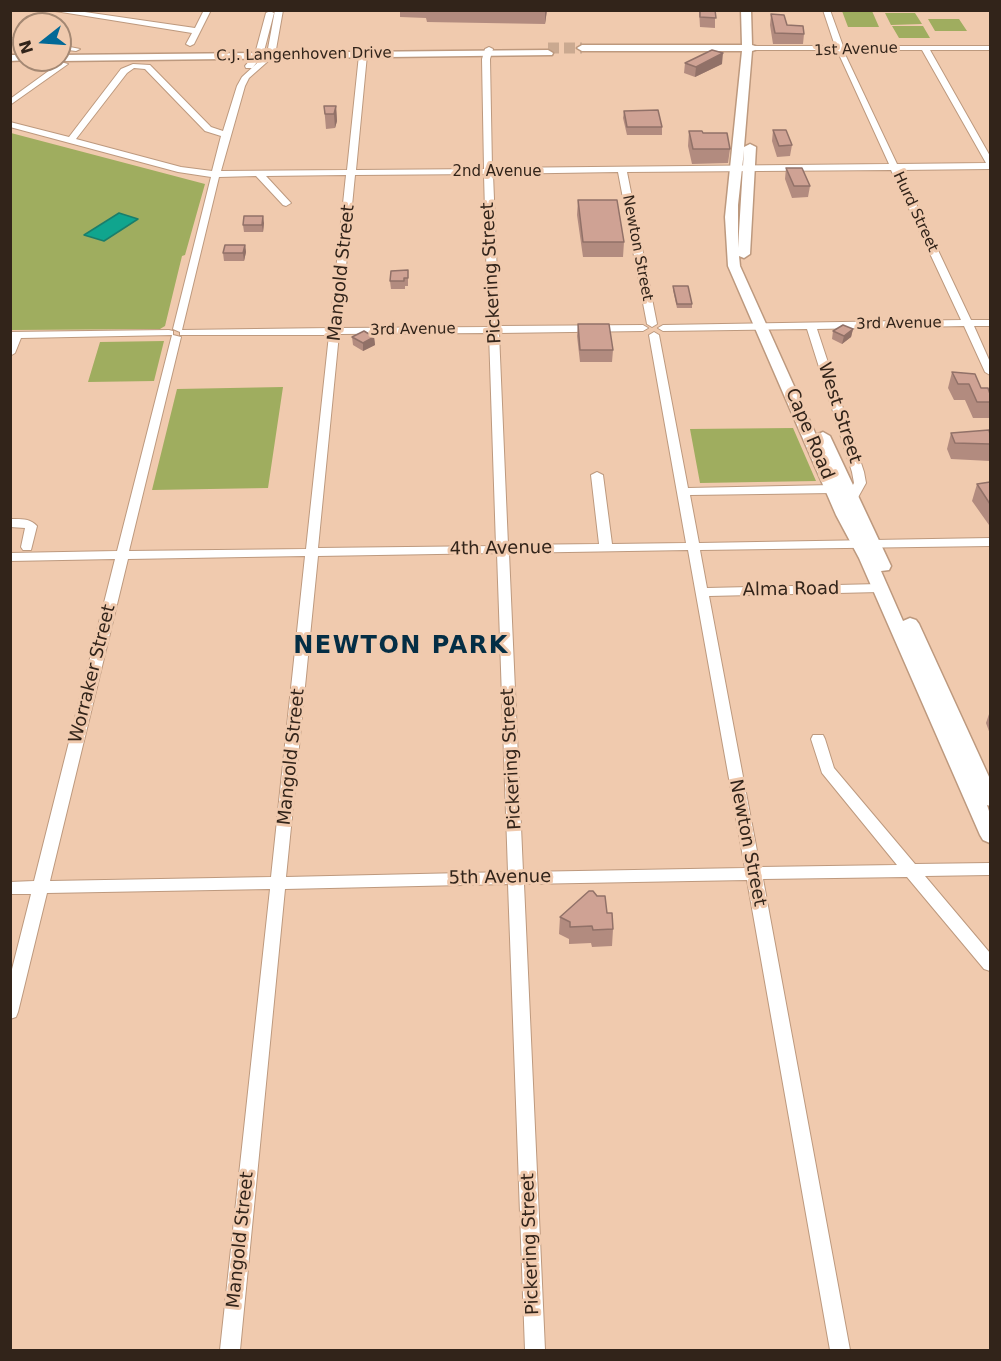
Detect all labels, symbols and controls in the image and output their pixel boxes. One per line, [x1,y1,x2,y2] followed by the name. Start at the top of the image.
[12,12,72,72] north arrow
[15,38,37,56] text: N
[814,40,898,60] street label: 1st Avenue
[216,44,392,66] street label: C.J. Langenhoven Drive
[452,163,542,181] street label: 2nd Avenue
[889,169,941,255] street label: Hurd Street
[618,193,656,303] street label: Newton Street
[478,202,506,344] street label: Pickering Street
[324,204,360,342] street label: Mangold Street
[856,314,942,334] street label: 3rd Avenue
[370,320,456,340] street label: 3rd Avenue
[813,360,865,466] street label: West Street
[780,385,838,483] street label: Cape Road
[450,537,552,561] street label: 4th Avenue
[742,578,840,602] street label: Alma Road
[65,603,121,745] street label: Worraker Street
[293,633,509,661] district label: NEWTON PARK
[274,688,310,826] street label: Mangold Street
[498,688,526,830] street label: Pickering Street
[724,778,770,908] street label: Newton Street
[449,866,551,890] street label: 5th Avenue
[223,1171,259,1309] street label: Mangold Street
[518,1173,544,1315] street label: Pickering Street

